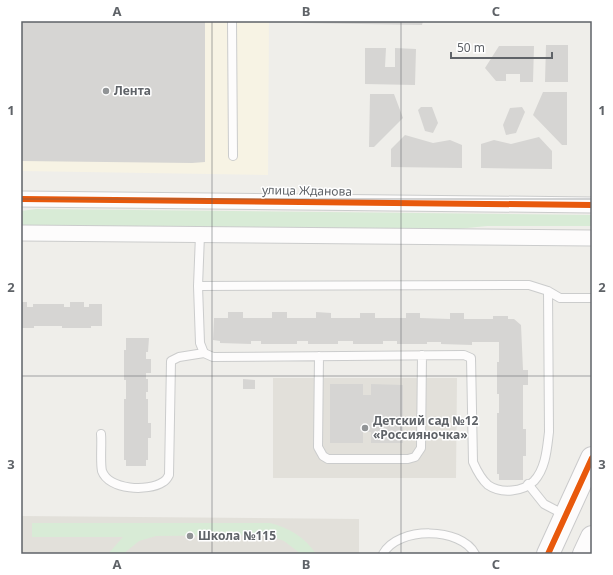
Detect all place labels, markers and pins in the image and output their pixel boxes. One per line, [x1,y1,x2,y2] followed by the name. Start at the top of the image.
[114,82,151,99] place label: Лента
[101,86,111,96] marker: Лента
[373,412,479,443] place label: Детский сад №12 «Россияночка»
[360,423,370,433] marker: Детский сад №12 «Россияночка»
[198,527,276,544] place label: Школа №115
[185,531,195,541] marker: Школа №115

